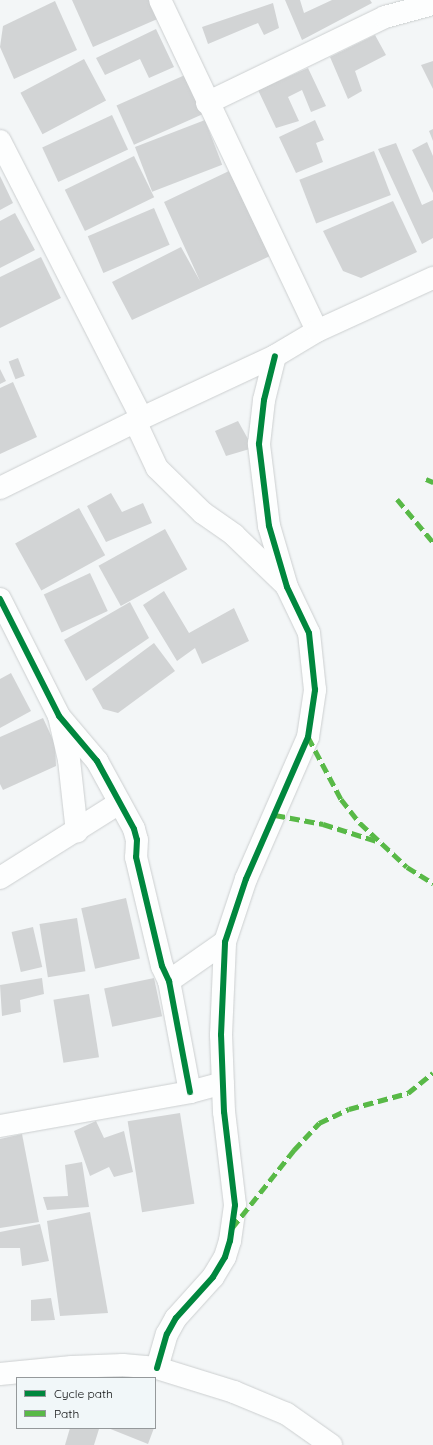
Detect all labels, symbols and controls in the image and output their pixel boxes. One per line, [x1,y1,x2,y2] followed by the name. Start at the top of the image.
[16,1377,156,1429] legend
[54,1386,113,1401] text: Cycle path
[54,1406,79,1421] text: Path

